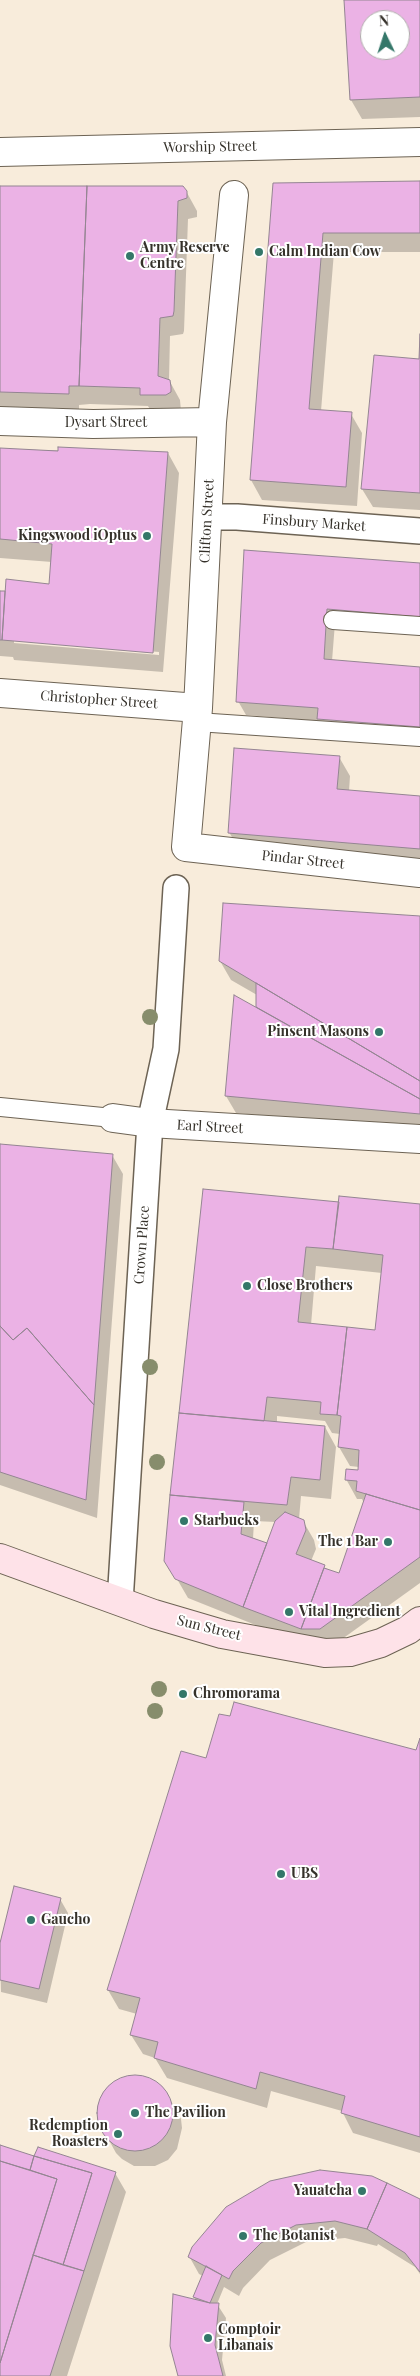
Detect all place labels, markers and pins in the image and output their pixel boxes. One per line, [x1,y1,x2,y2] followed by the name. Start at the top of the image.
[140,240,230,272] place label: Army Reserve Centre
[269,244,381,260] place label: Calm Indian Cow
[253,246,265,258] marker: Calm Indian Cow
[124,250,136,262] marker: Army Reserve Centre
[18,528,137,544] place label: Kingswood iOptus
[141,530,153,542] marker: Kingswood iOptus
[267,1024,369,1040] place label: Pinsent Masons
[373,1026,385,1038] marker: Pinsent Masons
[257,1278,353,1294] place label: Close Brothers
[241,1280,253,1292] marker: Close Brothers
[194,1513,259,1529] place label: Starbucks
[178,1515,190,1527] marker: Starbucks
[318,1534,378,1550] place label: The 1 Bar
[382,1536,394,1548] marker: The 1 Bar
[299,1604,400,1620] place label: Vital Ingredient
[283,1606,295,1618] marker: Vital Ingredient
[193,1686,280,1702] place label: Chromorama
[177,1688,189,1700] marker: Chromorama
[291,1866,318,1882] place label: UBS
[275,1868,287,1880] marker: UBS
[41,1912,90,1928] place label: Gaucho
[25,1914,37,1926] marker: Gaucho
[145,2105,226,2121] place label: The Pavilion
[129,2107,141,2119] marker: The Pavilion
[29,2118,108,2150] place label: Redemption Roasters
[112,2128,124,2140] marker: Redemption Roasters
[294,2183,352,2199] place label: Yauatcha
[356,2185,368,2197] marker: Yauatcha
[253,2228,335,2244] place label: The Botanist
[237,2230,249,2242] marker: The Botanist
[218,2322,281,2354] place label: Comptoir Libanais
[202,2332,214,2344] marker: Comptoir Libanais

